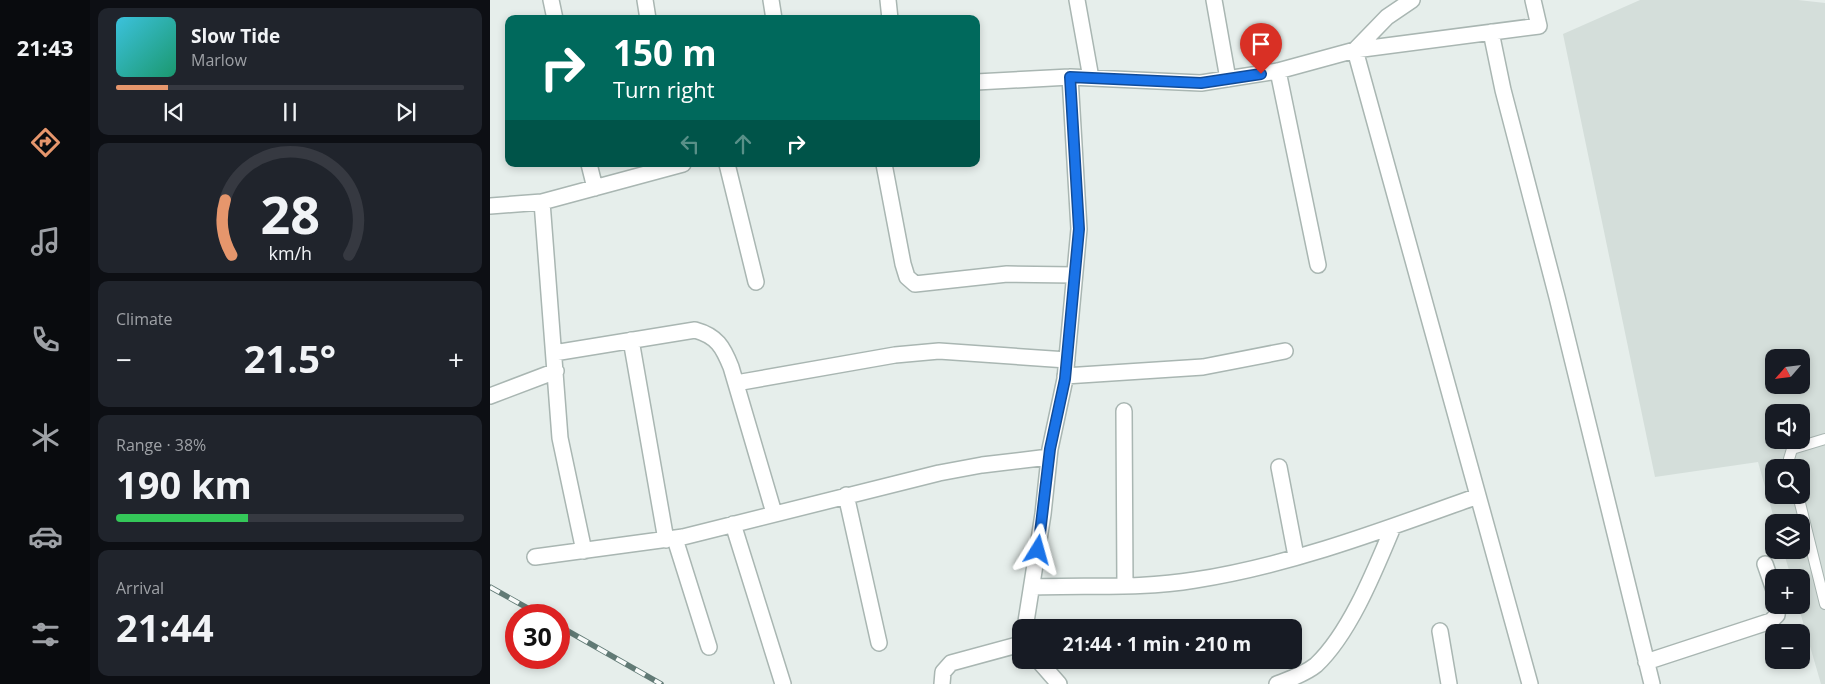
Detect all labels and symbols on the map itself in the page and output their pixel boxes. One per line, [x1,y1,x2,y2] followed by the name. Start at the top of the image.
[1240,23,1282,74] pin
[1765,349,1810,394] north arrow
[1011,523,1063,575] position arrow
[505,604,570,669] speed limit sign: 30

